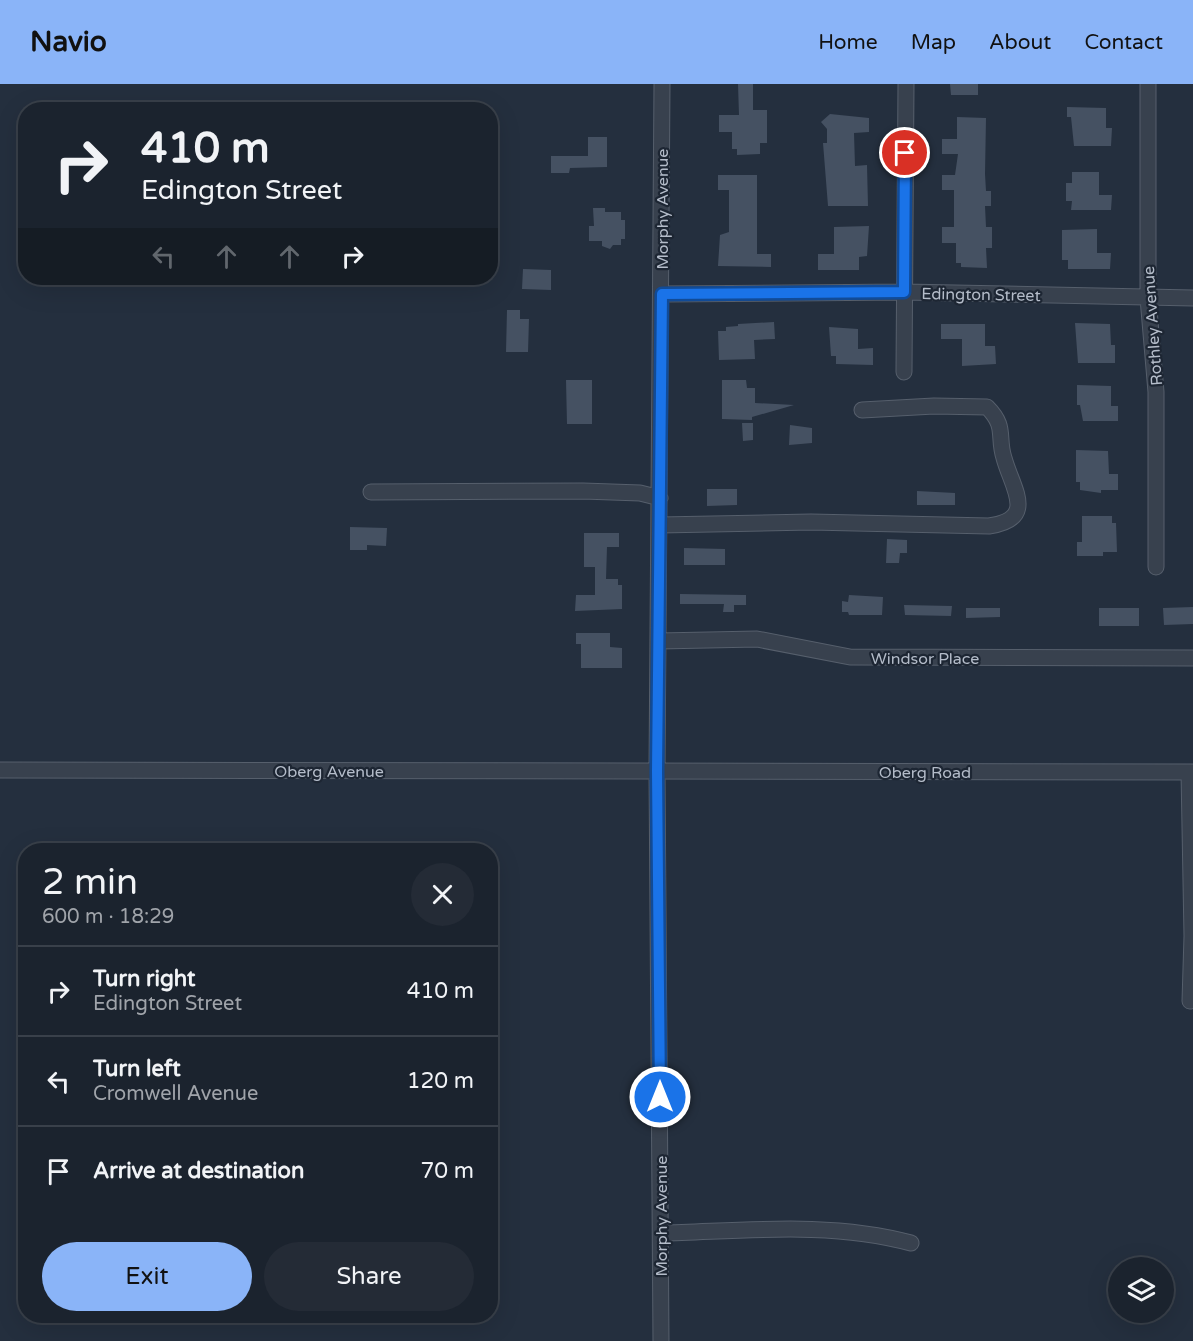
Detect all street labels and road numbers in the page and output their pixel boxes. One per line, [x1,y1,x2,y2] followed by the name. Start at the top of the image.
[653,149,673,269] street label: Morphy Avenue
[1139,265,1167,386] street label: Rothley Avenue
[921,284,1041,306] street label: Edington Street
[871,649,979,669] street label: Windsor Place
[274,762,384,782] street label: Oberg Avenue
[879,763,971,783] street label: Oberg Road
[652,1156,672,1276] street label: Morphy Avenue

